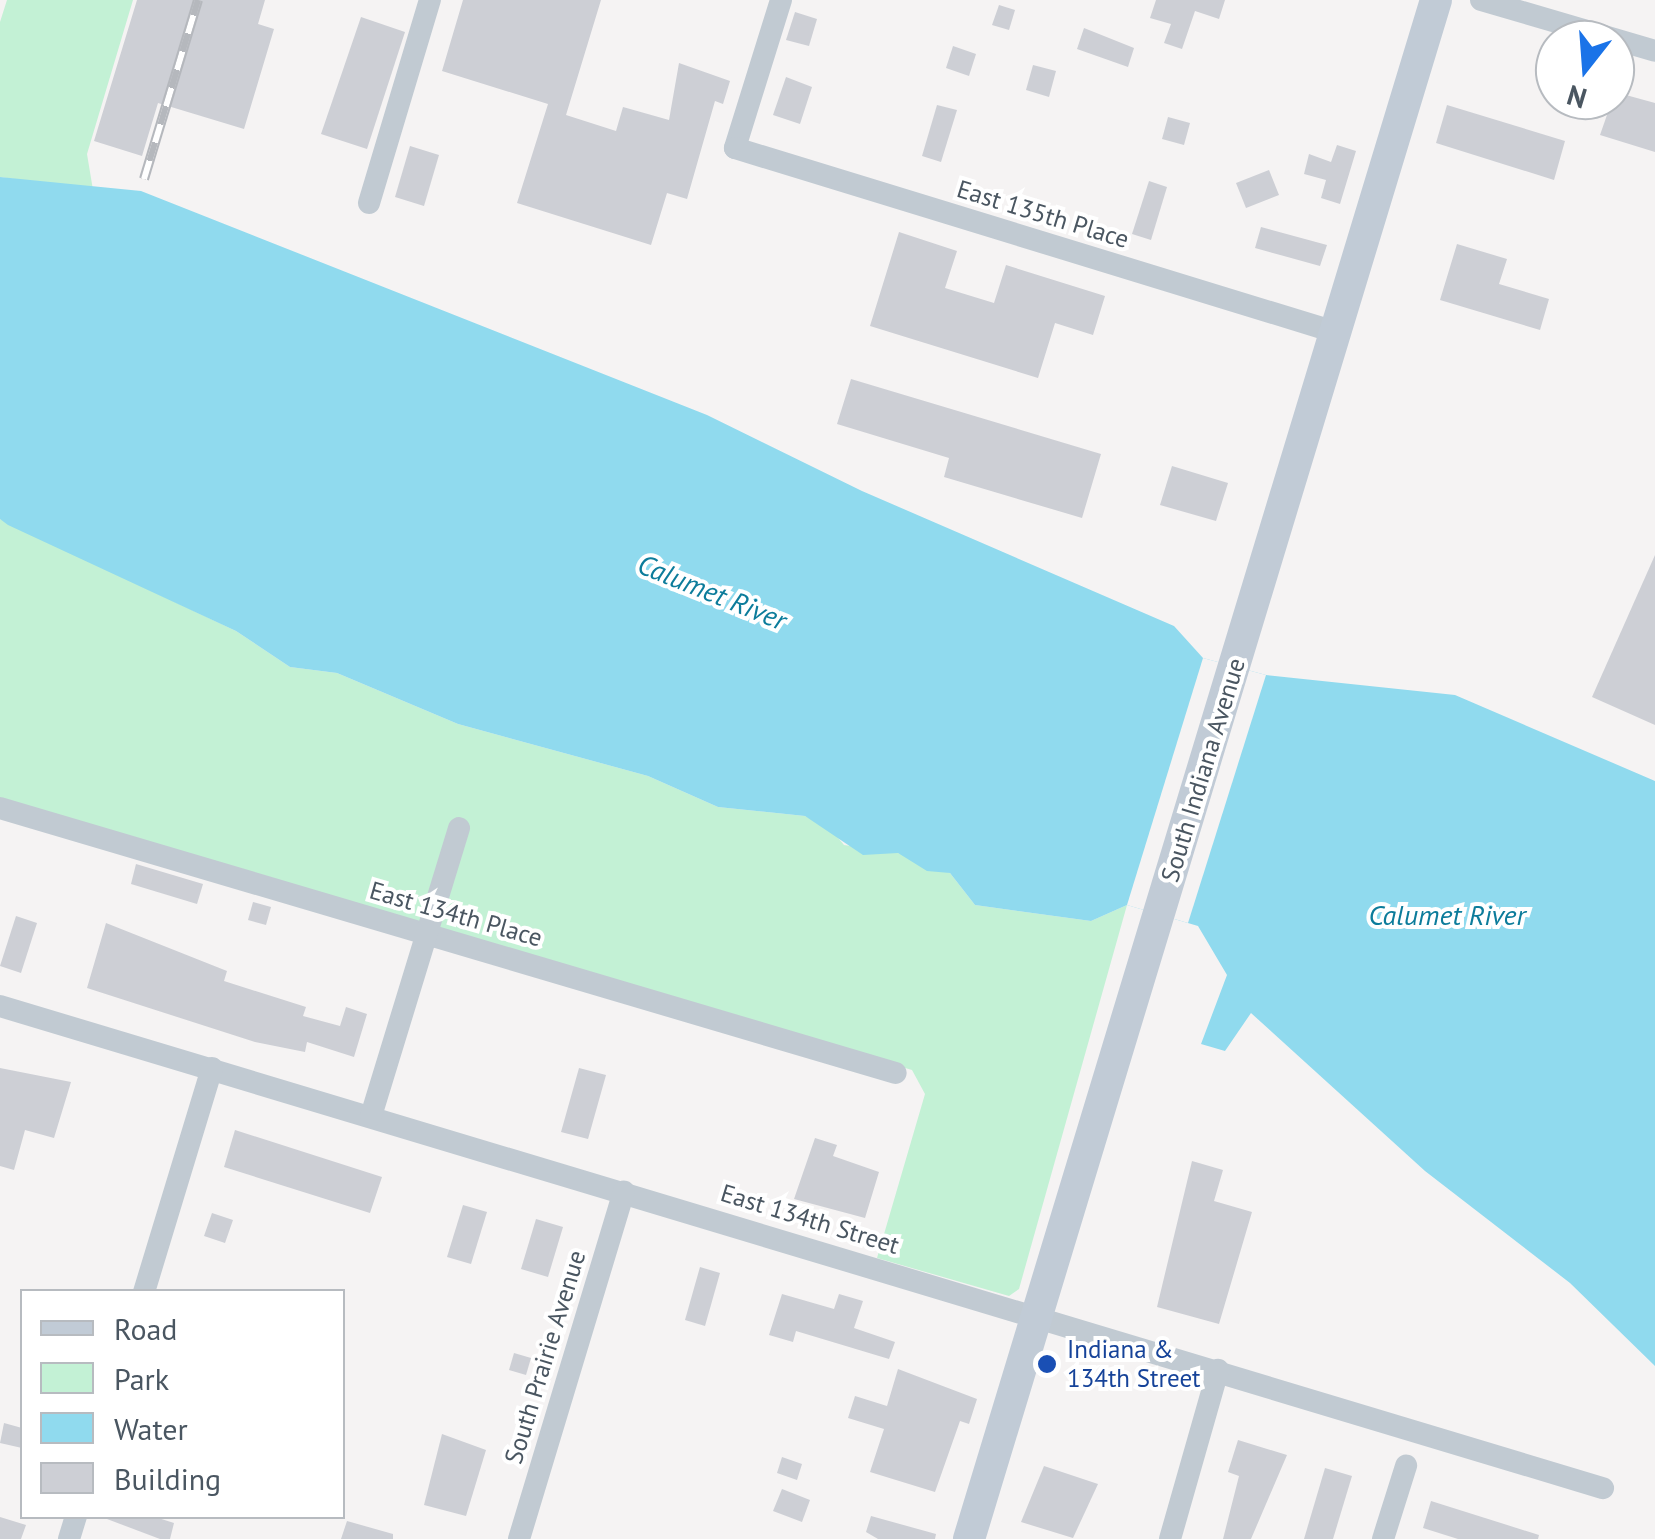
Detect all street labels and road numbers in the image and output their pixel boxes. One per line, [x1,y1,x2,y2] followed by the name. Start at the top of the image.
[953,174,1133,254] street label: East 135th Place
[1155,654,1251,886] street label: South Indiana Avenue
[366,875,546,953] street label: East 134th Place
[717,1178,903,1260] street label: East 134th Street
[498,1246,592,1468] street label: South Prairie Avenue

